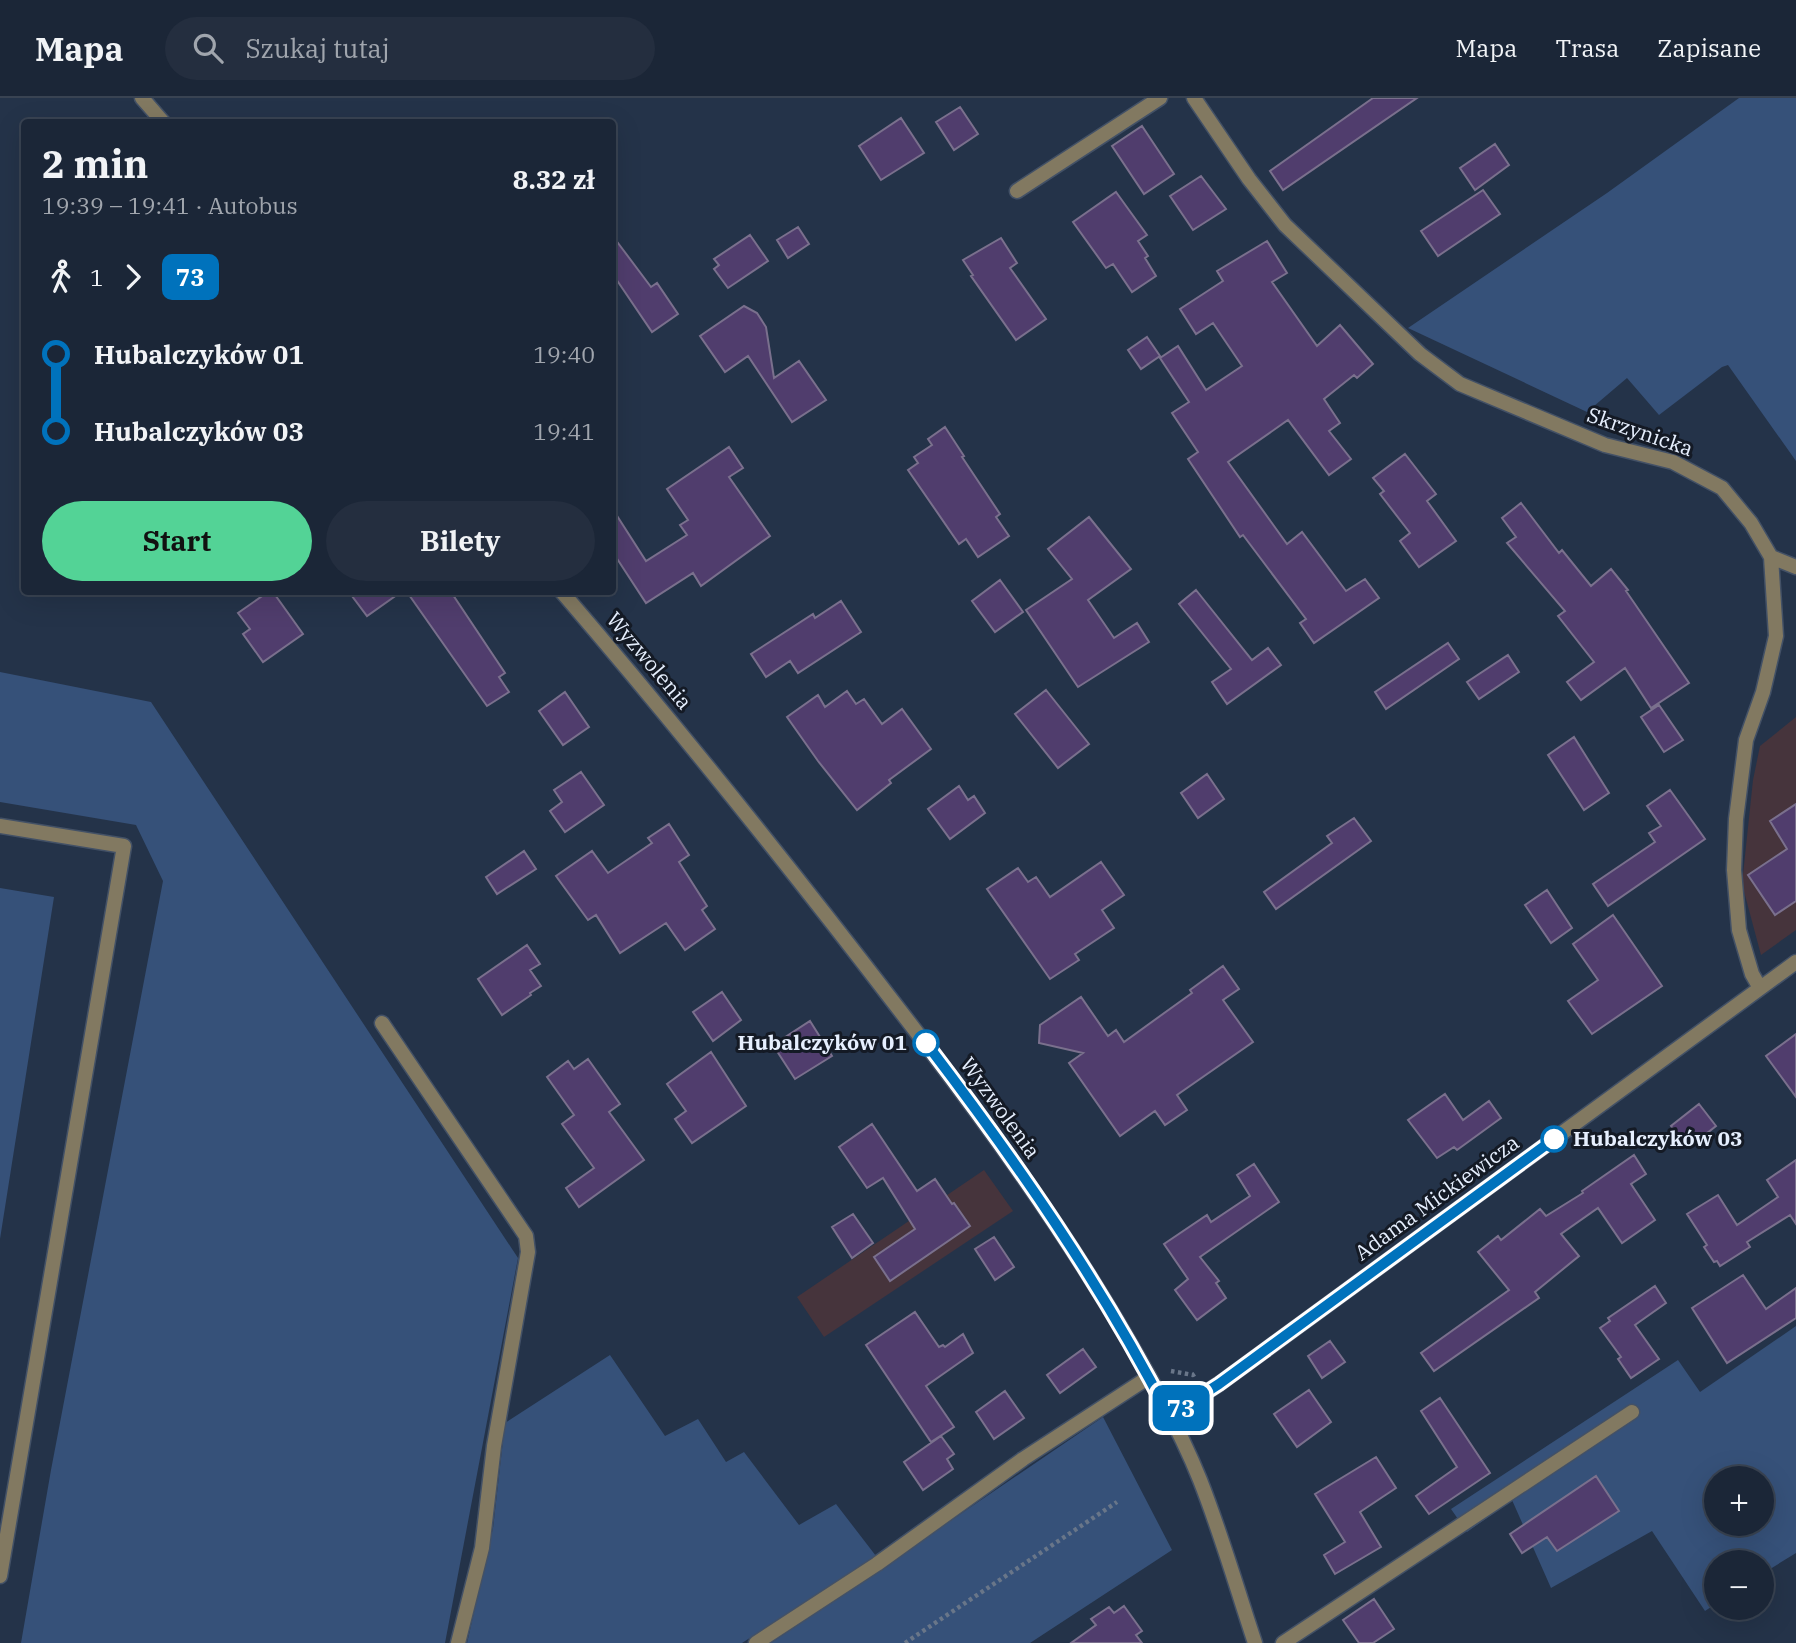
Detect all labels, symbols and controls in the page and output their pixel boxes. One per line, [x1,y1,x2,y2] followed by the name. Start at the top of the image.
[165,17,655,80] search box
[35,27,123,70] text: Mapa
[189,29,227,67] icon: search
[245,31,390,65] text: Szukaj tutaj
[1455,32,1517,64] text: Mapa
[1555,32,1619,64] text: Trasa
[1657,32,1761,64] text: Zapisane
[42,139,148,188] text: 2 min
[513,162,595,196] text: 8.32 zł
[42,190,298,220] text: 19:39 – 19:41 · Autobus
[42,258,80,296] icon: walk
[114,258,152,296] icon: forward
[176,261,205,293] text: 73
[90,262,104,292] text: 1
[94,337,304,371] text: Hubalczyków 01
[533,339,595,369] text: 19:40
[1584,400,1697,462] street label: Skrzynicka
[94,414,304,448] text: Hubalczyków 03
[533,416,595,446] text: 19:41
[42,501,312,581] button: Start
[326,501,595,581] button: Bilety
[601,606,699,715] street label: Wyzwolenia
[737,1028,907,1056] place label: Hubalczyków 01
[913,1030,939,1056] marker: Hubalczyków 01
[954,1051,1047,1164] street label: Wyzwolenia
[1573,1124,1743,1152] place label: Hubalczyków 03
[1541,1126,1567,1152] marker: Hubalczyków 03
[1349,1128,1524,1266] street label: Adama Mickiewicza
[1150,1385,1212,1431] line badge: 73
[1167,1392,1195,1424] text: 73
[1704,1466,1774,1620] map controls
[1704,1466,1774,1536] button: +
[1704,1550,1774,1620] button: −

